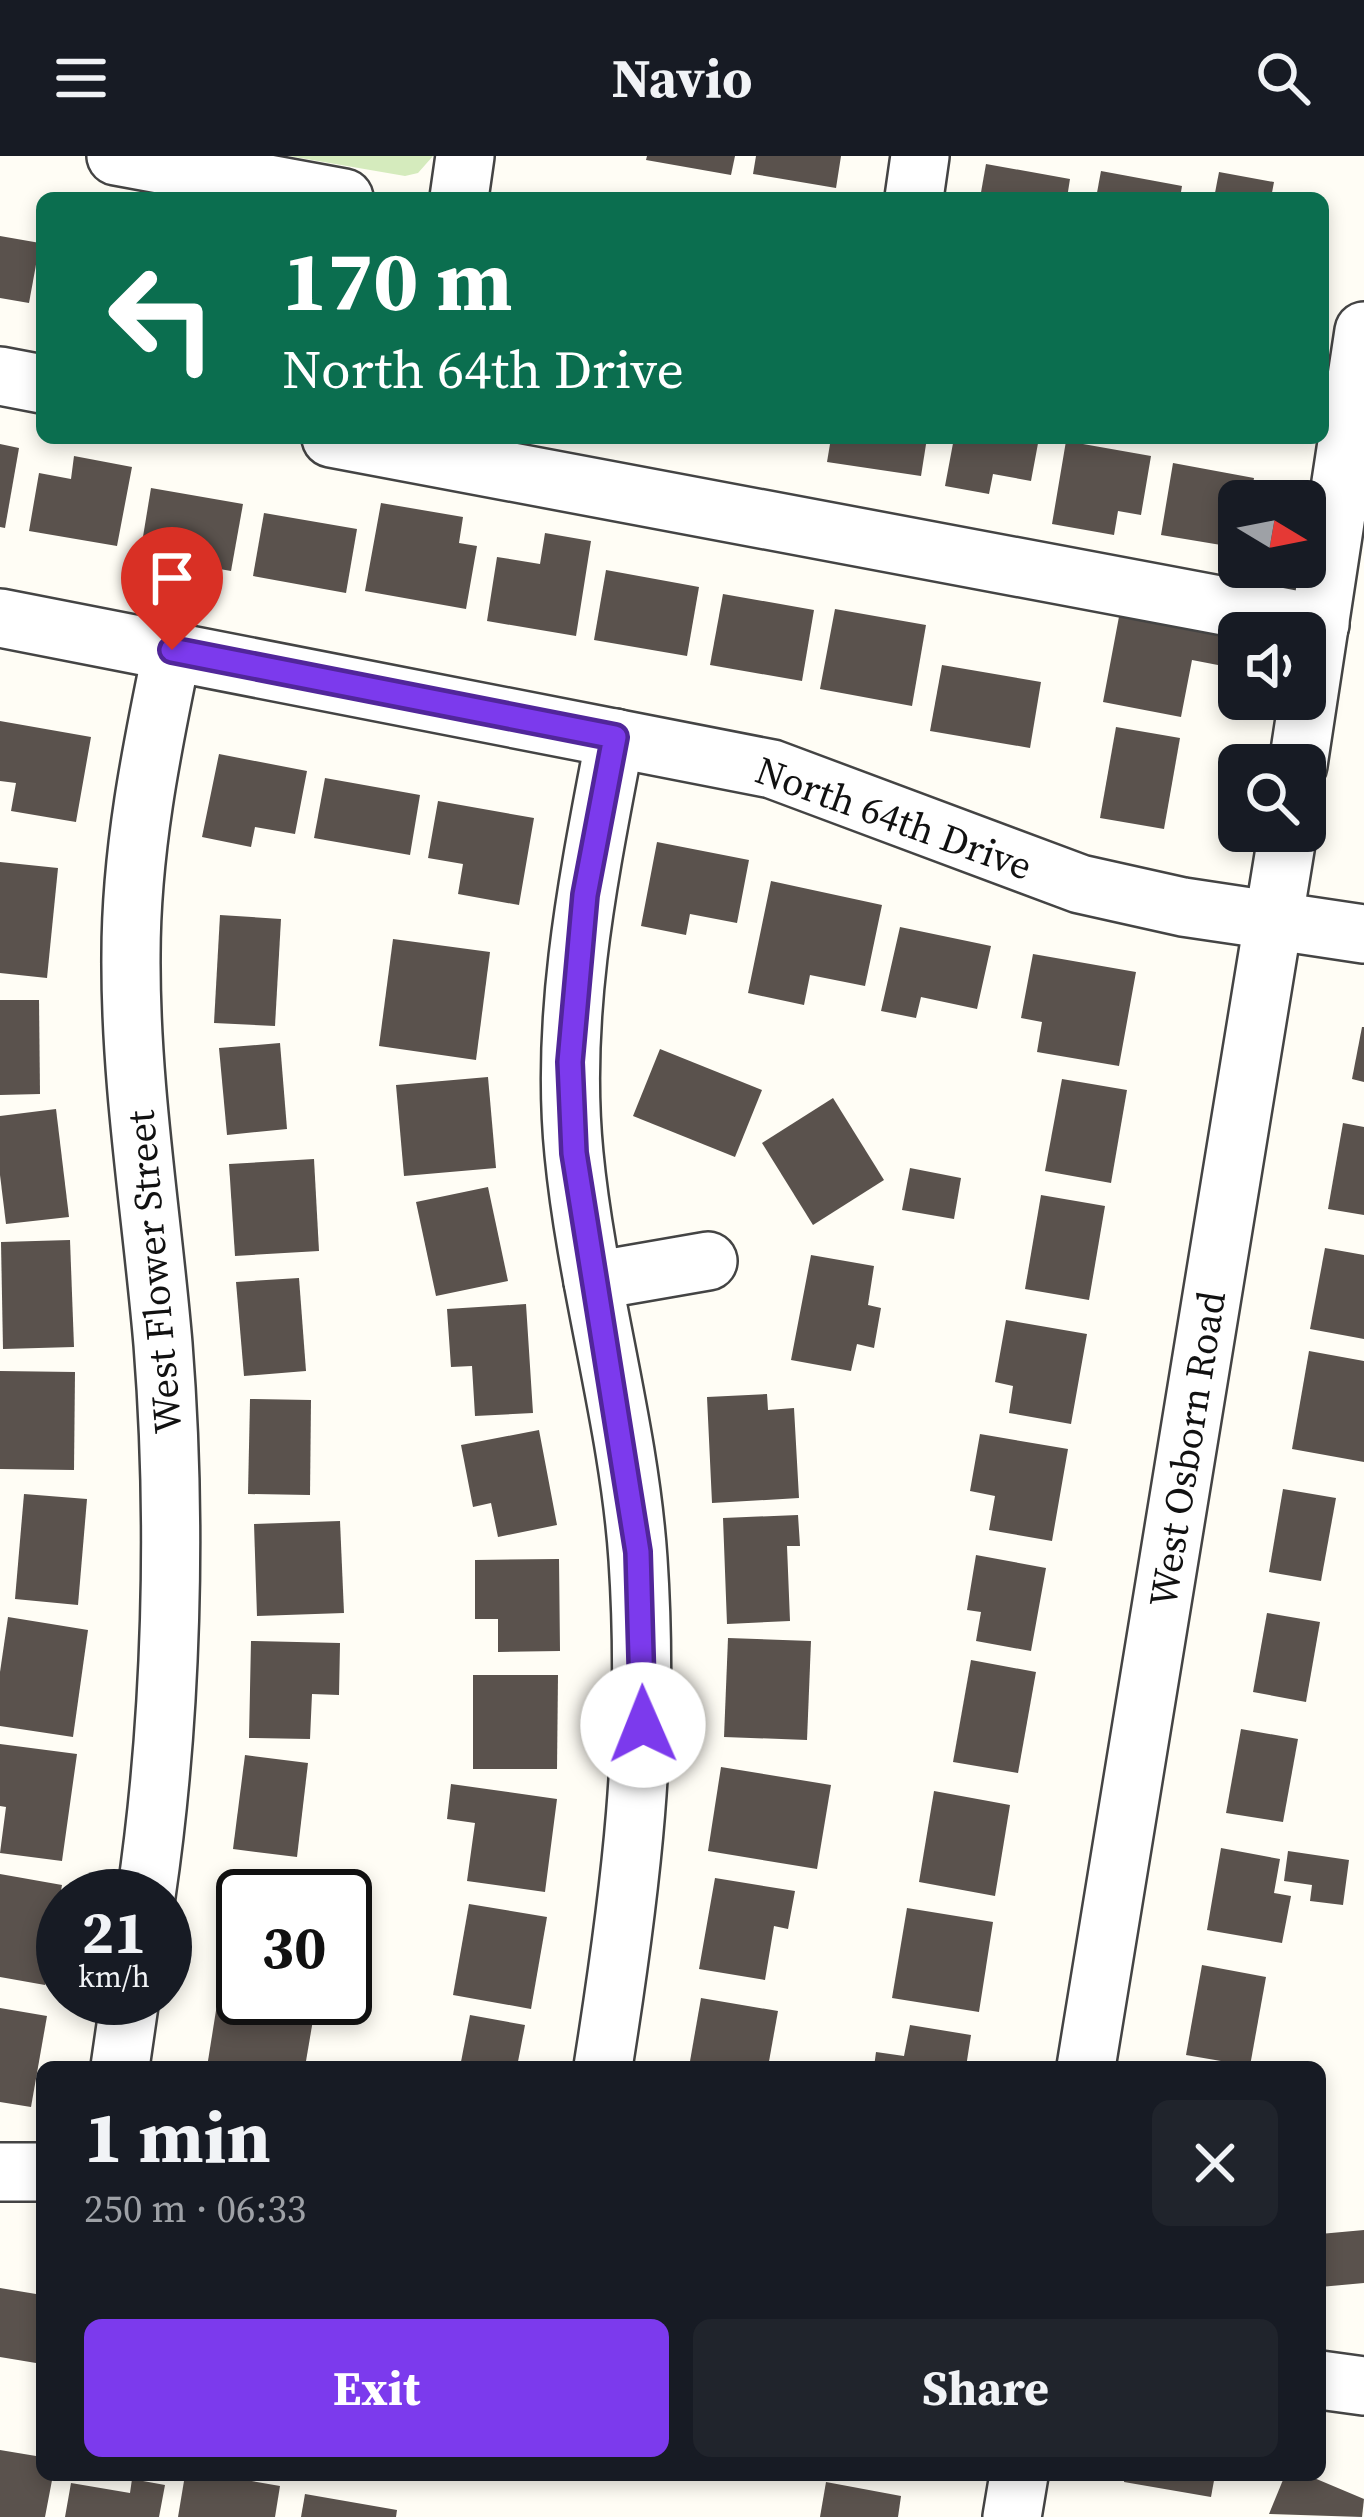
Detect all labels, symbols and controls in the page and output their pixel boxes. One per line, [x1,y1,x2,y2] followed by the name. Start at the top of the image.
[612,41,752,115] text: Navio
[48,45,114,111] icon: menu
[1250,45,1316,111] icon: search
[282,223,513,338] text: 170 m
[84,240,240,396] icon: left
[282,332,684,406] text: North 64th Drive
[1218,480,1326,588] north arrow
[1218,480,1326,852] map controls
[121,527,223,650] pin
[139,545,205,611] icon: arrive
[1218,612,1326,720] button: sound
[749,743,1039,893] street label: North 64th Drive
[1218,744,1326,852] button: search
[113,1108,195,1436] street label: West Flower Street
[1136,1287,1238,1611] street label: West Osborn Road
[580,1662,706,1788] position arrow
[216,1869,372,2025] speed limit sign: 30
[81,1891,147,1973] text: 21
[78,1956,150,1997] text: km/h
[84,2087,271,2186] text: 1 min
[1152,2100,1278,2226] button: close
[84,2182,306,2235] text: 250 m · 06:33
[84,2319,669,2457] button: Exit
[693,2319,1278,2457] button: Share

